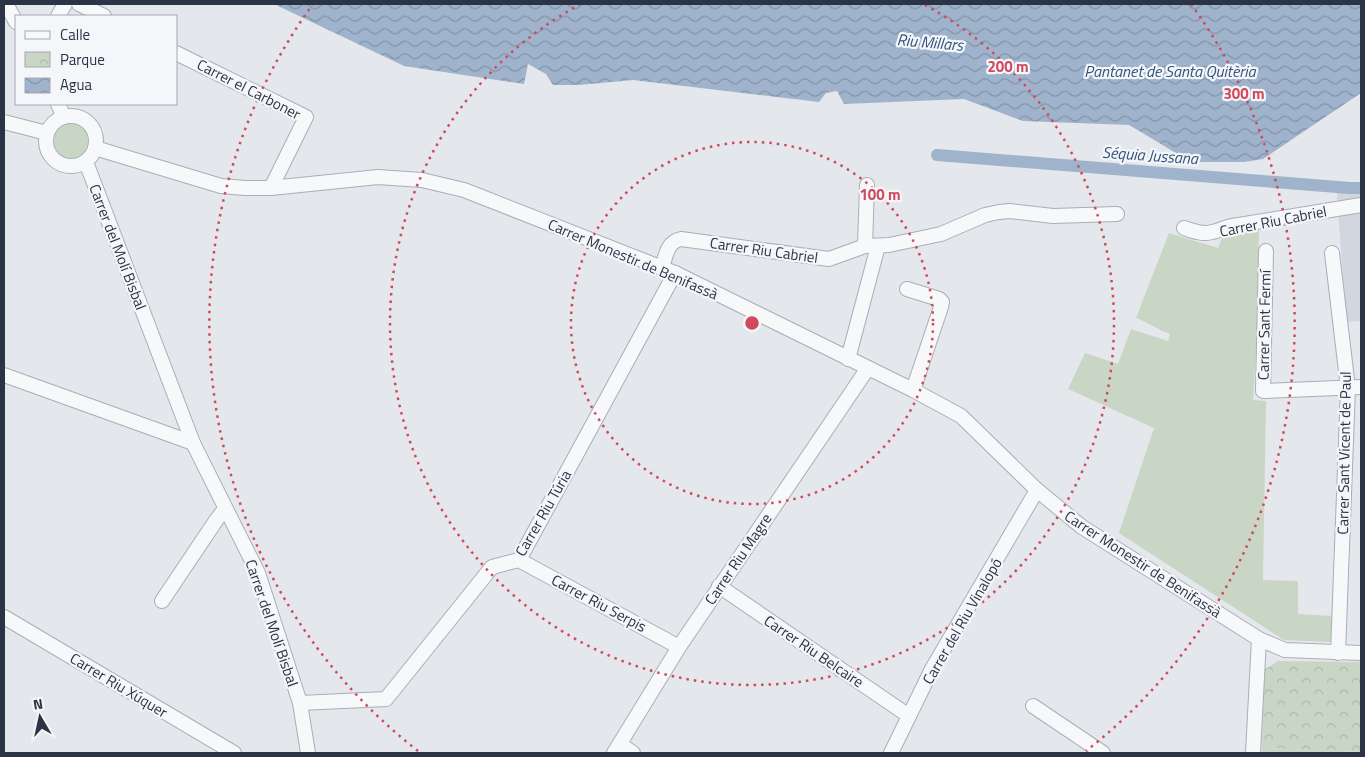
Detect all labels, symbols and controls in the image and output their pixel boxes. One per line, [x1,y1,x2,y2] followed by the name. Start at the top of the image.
[15,15,178,105] legend
[60,23,90,46] text: Calle
[896,27,965,57] water label: Riu Millars
[60,48,105,71] text: Parque
[193,53,305,125] street label: Carrer el Carboner
[987,55,1029,78] text: 200 m
[1084,59,1257,83] water label: Pantanet de Santa Quitèria
[60,73,92,96] text: Agua
[1223,82,1265,105] text: 300 m
[1101,140,1200,170] water label: Séquia Jussana
[83,181,153,313] street label: Carrer del Molí Bisbal
[859,183,901,206] text: 100 m
[1217,199,1329,243] street label: Carrer Riu Cabriel
[544,213,722,306] street label: Carrer Monestir de Benifassà
[709,231,819,269] street label: Carrer Riu Cabriel
[1252,268,1276,380] street label: Carrer Sant Fermí
[743,314,761,332] centre of rings
[1331,371,1357,535] street label: Carrer Sant Vicent de Paul
[509,465,577,560] street label: Carrer Riu Túria
[1060,505,1226,624] street label: Carrer Monestir de Benifassà
[699,509,777,609] street label: Carrer Riu Magre
[916,553,1008,689] street label: Carrer del Riu Vinalopó
[239,556,305,690] street label: Carrer del Molí Bisbal
[547,568,651,638] street label: Carrer Riu Serpis
[759,609,869,693] street label: Carrer Riu Belcaire
[66,647,172,723] street label: Carrer Riu Xúquer
[15,692,65,742] north arrow
[31,693,44,715] text: N

